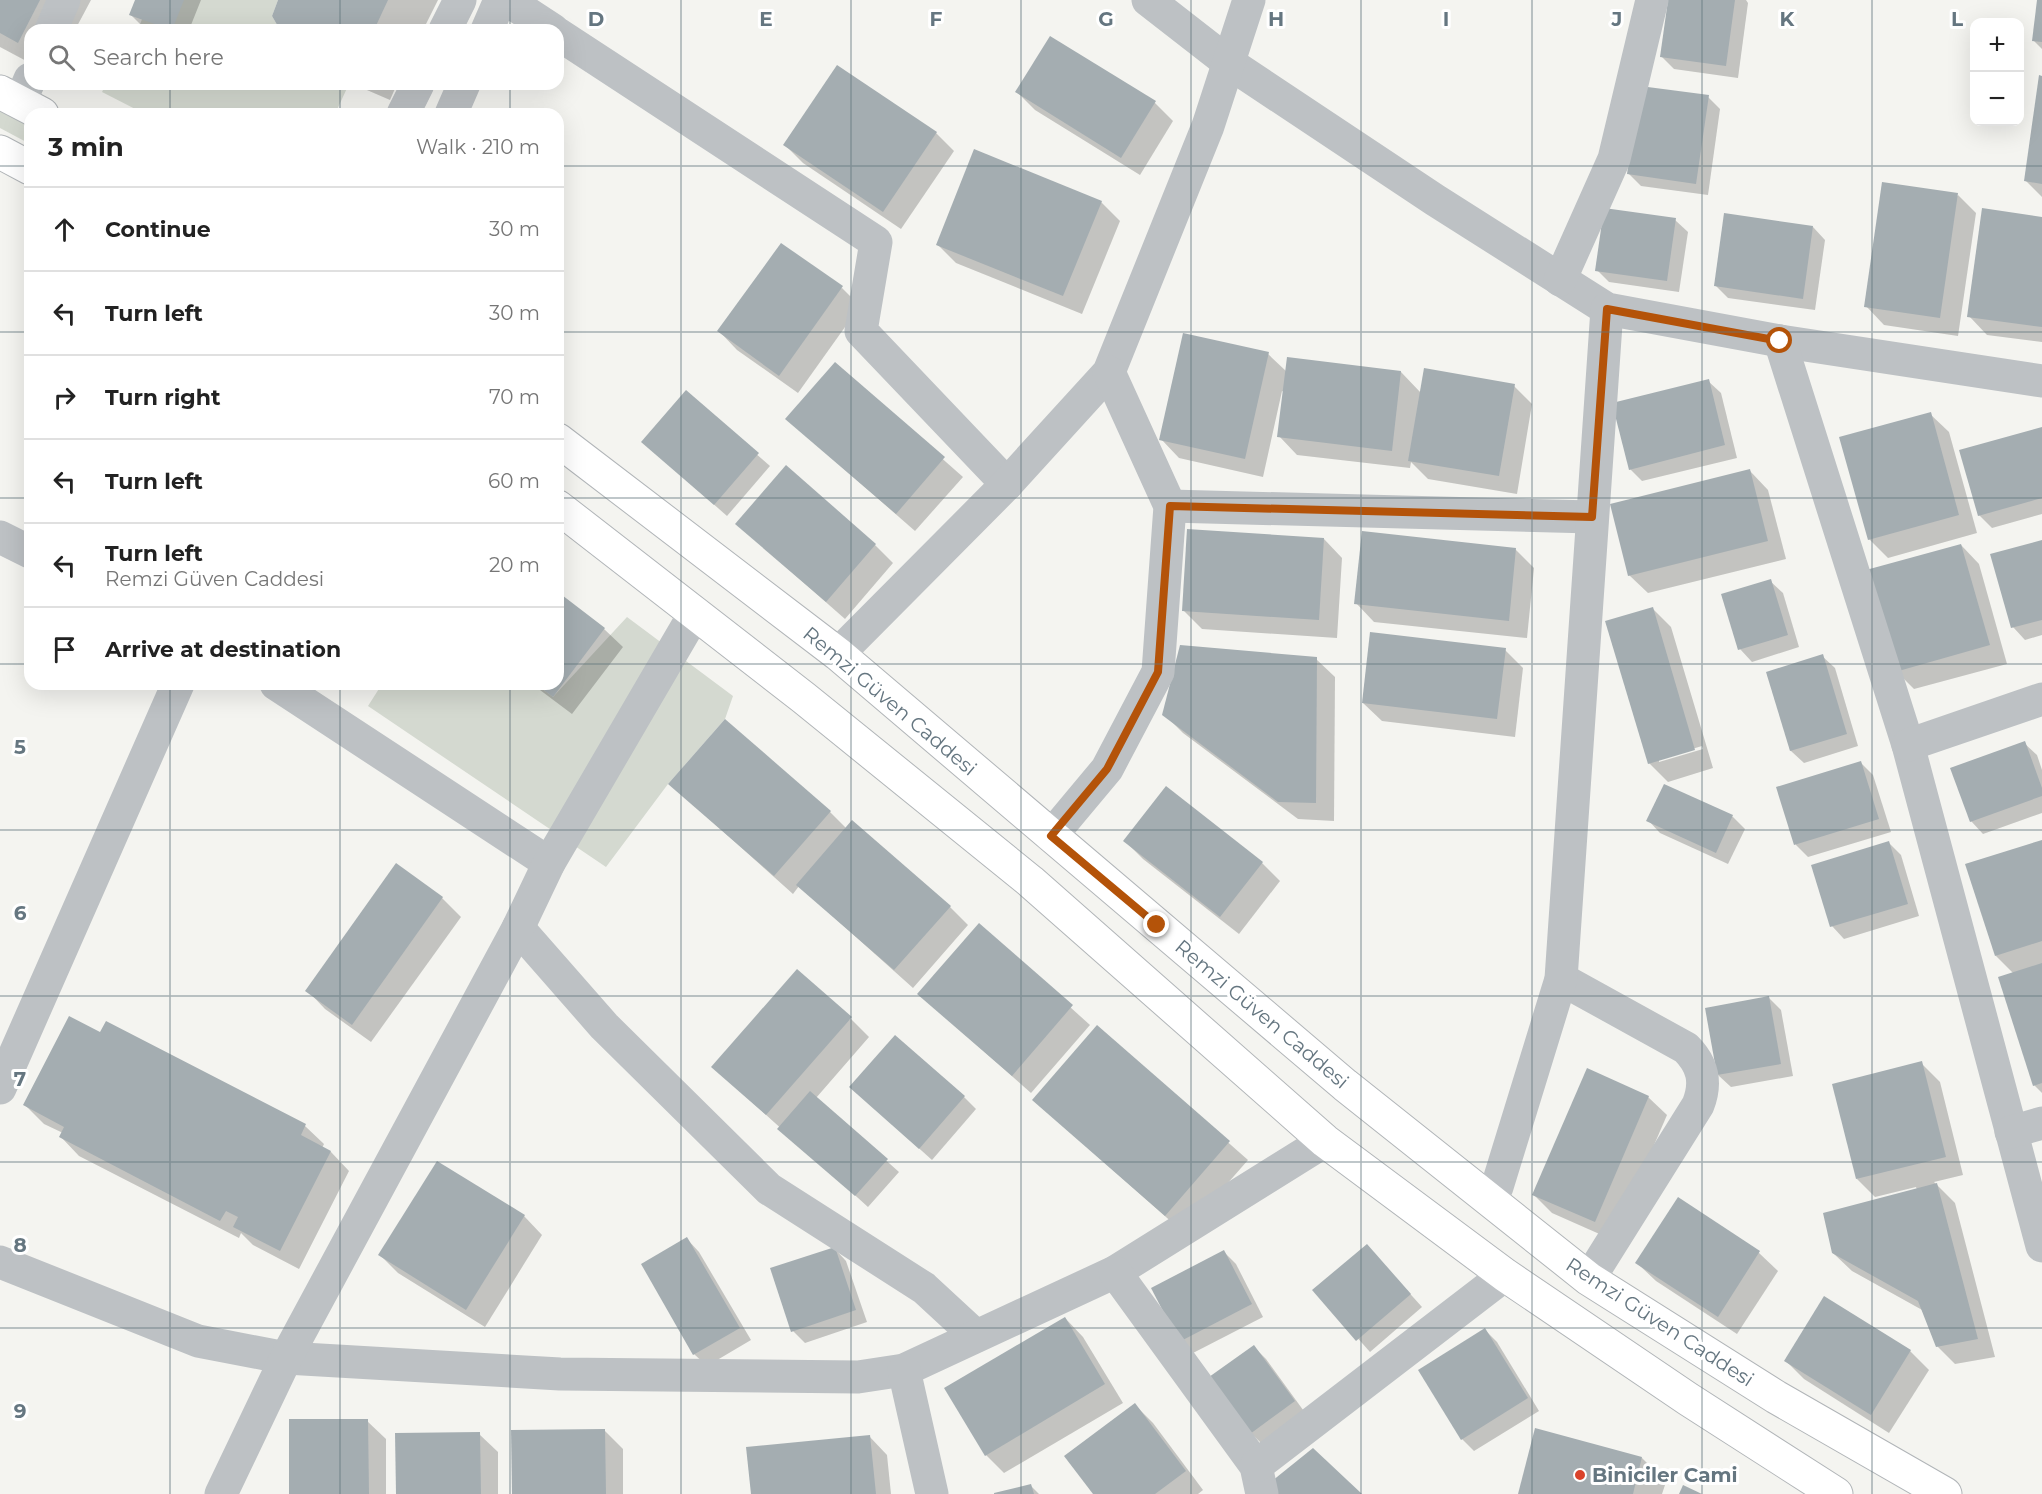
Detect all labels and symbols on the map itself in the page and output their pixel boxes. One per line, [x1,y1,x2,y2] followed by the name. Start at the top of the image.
[588,7,604,31] text: D
[759,7,773,31] text: E
[930,7,943,31] text: F
[1098,7,1114,31] text: G
[1268,7,1284,31] text: H
[1443,7,1449,31] text: I
[1611,7,1622,31] text: J
[1780,7,1796,31] text: K
[1951,7,1963,31] text: L
[1766,327,1792,353] route start
[798,621,982,781] street label: Remzi Güven Caddesi
[14,735,26,759] text: 5
[14,901,27,925] text: 6
[1143,911,1169,937] route end
[1170,934,1354,1094] street label: Remzi Güven Caddesi
[14,1067,26,1091] text: 7
[13,1233,27,1257] text: 8
[1562,1252,1758,1392] street label: Remzi Güven Caddesi
[14,1399,26,1423] text: 9
[1592,1463,1738,1487] place label: Biniciler Cami
[1573,1468,1587,1482] marker: Biniciler Cami

